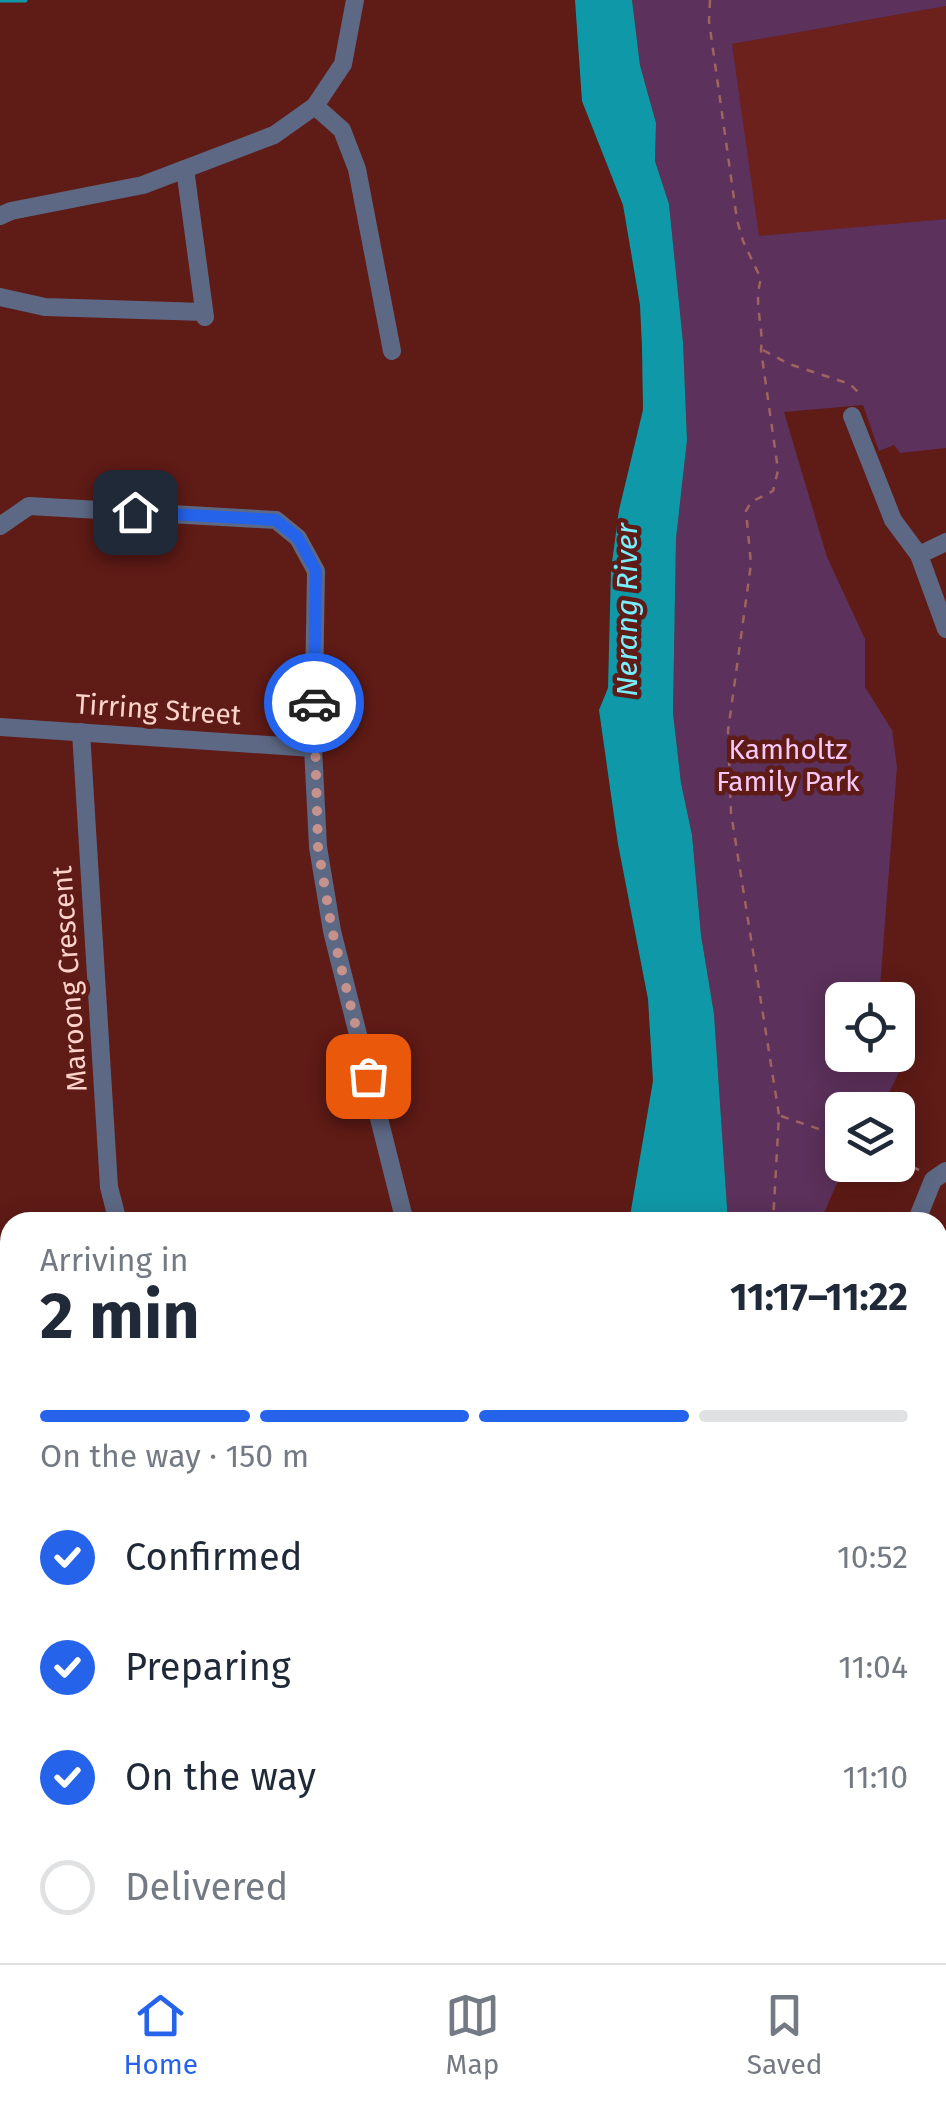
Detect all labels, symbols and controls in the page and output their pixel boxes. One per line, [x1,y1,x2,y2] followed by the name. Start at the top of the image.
[93,470,178,555] pin
[108,485,163,540] icon: home
[609,522,645,697] water label: Nerang River
[264,653,364,753] courier
[287,676,342,731] icon: car
[74,687,243,732] street label: Tirring Street
[716,733,860,798] park label: Kamholtz Family Park
[45,864,94,1093] street label: Maroong Crescent
[825,982,915,1182] map controls
[825,982,915,1072] button: locate
[326,1034,411,1119] pin
[341,1049,396,1104] icon: bag
[825,1092,915,1182] button: layers
[40,1241,188,1279] text: Arriving in
[730,1274,908,1320] text: 11:17–11:22
[40,1277,200,1355] text: 2 min
[40,1437,309,1475] text: On the way · 150 m
[40,1530,95,1585] icon: check
[125,1534,303,1580] text: Confirmed
[837,1538,908,1576] text: 10:52
[40,1640,95,1695] icon: check
[125,1644,291,1690] text: Preparing
[838,1648,908,1686] text: 11:04
[40,1750,95,1805] icon: check
[125,1754,316,1800] text: On the way
[843,1758,908,1796] text: 11:10
[125,1864,288,1910] text: Delivered
[123,1988,198,2081] tab: Home
[445,1988,500,2081] tab: Map
[747,1988,823,2081] tab: Saved

